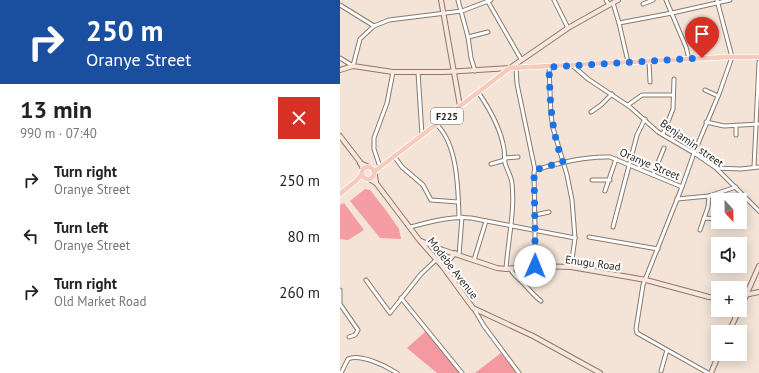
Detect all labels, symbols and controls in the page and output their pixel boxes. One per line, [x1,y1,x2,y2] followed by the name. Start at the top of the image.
[86,12,163,49] text: 250 m
[20,16,72,68] icon: right
[685,17,719,58] pin
[691,23,713,45] icon: arrive
[86,48,191,71] text: Oranye Street
[20,94,92,125] text: 13 min
[278,97,320,139] button: close
[431,108,463,124] road number: F225
[658,116,727,170] street label: Benjamin street
[20,125,97,142] text: 990 m · 07:40
[618,145,683,183] street label: Oranye Street
[54,162,117,181] text: Turn right
[20,169,42,191] icon: right
[279,171,320,190] text: 250 m
[54,181,130,198] text: Oranye Street
[711,193,747,229] north arrow
[711,193,747,361] map controls
[54,218,108,237] text: Turn left
[20,225,42,247] icon: left
[287,227,320,246] text: 80 m
[425,234,482,302] street label: Modebe Avenue
[54,237,130,254] text: Oranye Street
[711,237,747,273] button: sound
[514,245,556,287] position arrow
[564,252,622,274] street label: Enugu Road
[54,274,117,293] text: Turn right
[20,281,42,303] icon: right
[711,281,747,317] button: +
[279,283,320,302] text: 260 m
[54,293,146,310] text: Old Market Road
[711,325,747,361] button: −

